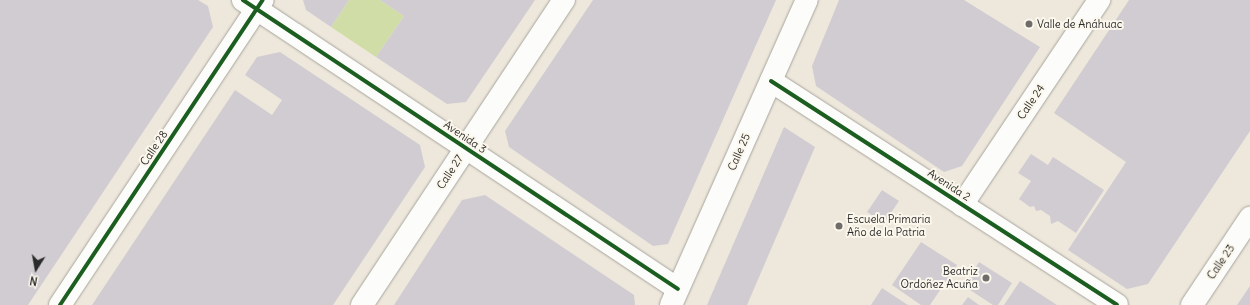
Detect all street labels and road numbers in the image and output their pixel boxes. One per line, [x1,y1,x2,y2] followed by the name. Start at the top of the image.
[1015,82,1047,122] street label: Calle 24
[441,118,489,156] street label: Avenida 3
[138,128,170,168] street label: Calle 28
[725,131,753,173] street label: Calle 25
[434,152,466,192] street label: Calle 27
[925,166,973,204] street label: Avenida 2
[1205,242,1237,282] street label: Calle 23

